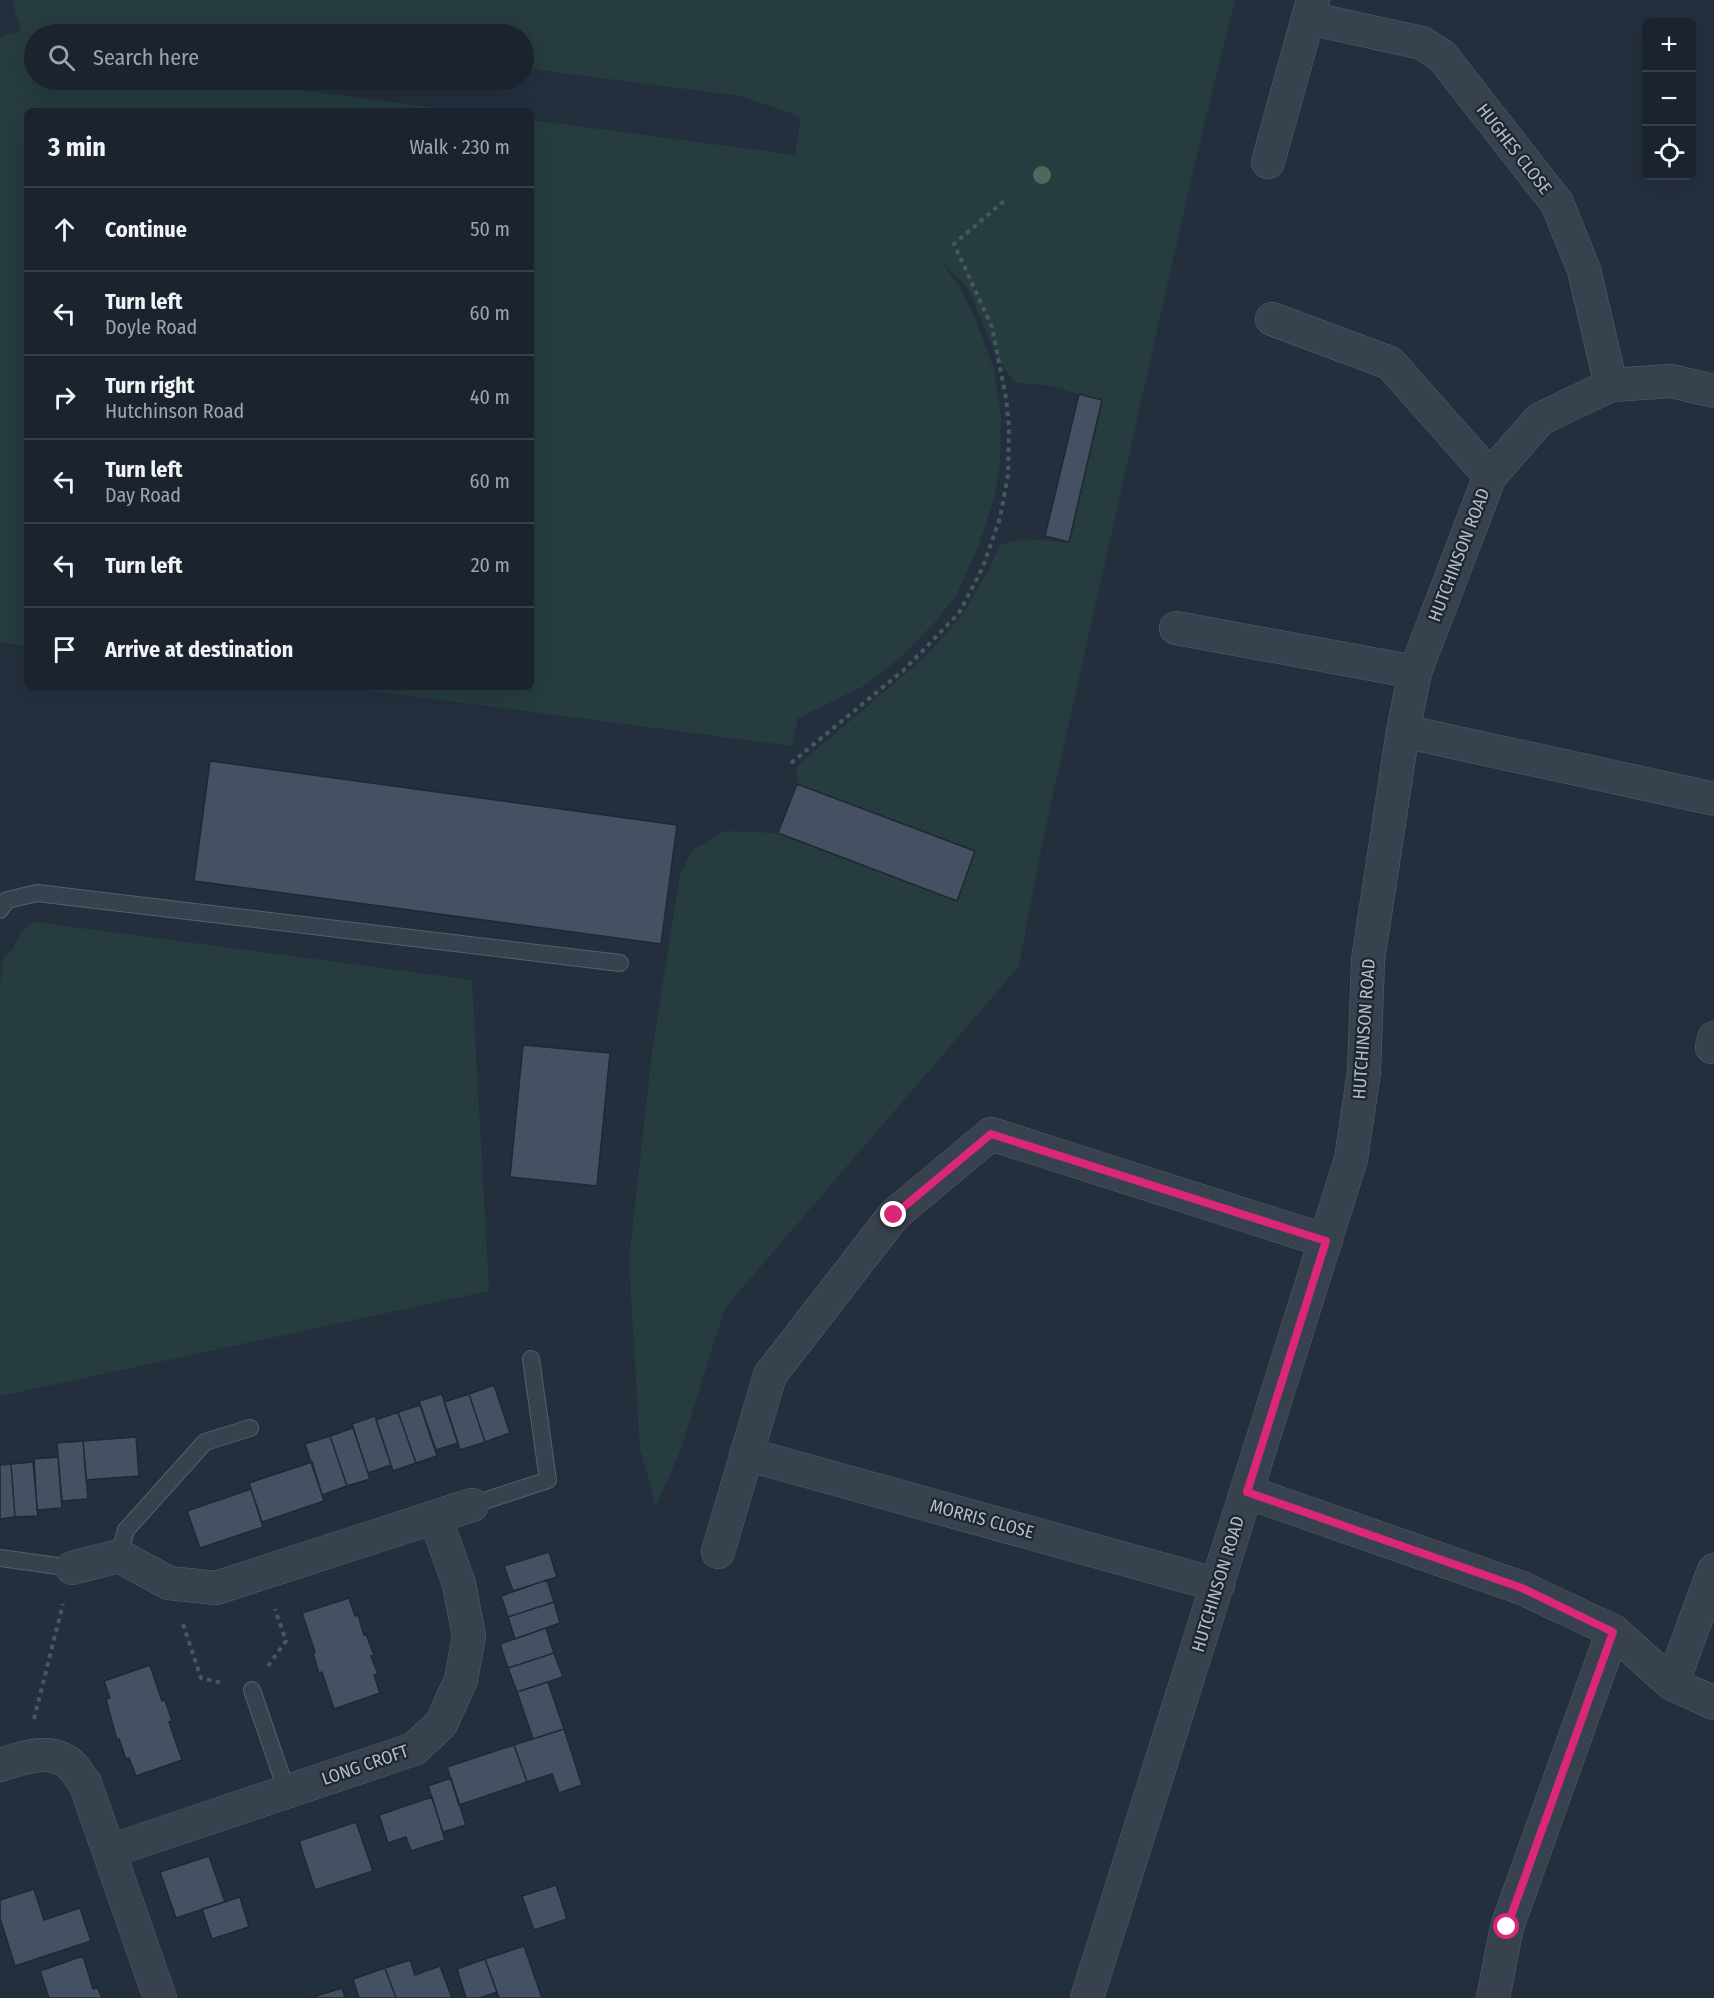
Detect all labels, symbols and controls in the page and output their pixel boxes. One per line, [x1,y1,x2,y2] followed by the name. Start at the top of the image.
[1642,18,1696,180] map controls
[1642,18,1696,72] button: +
[24,24,534,90] search box
[45,41,78,74] icon: search
[93,44,199,71] text: Search here
[1642,72,1696,126] button: −
[1472,99,1556,199] street label: HUGHES CLOSE
[1642,126,1696,180] button: locate
[48,132,106,163] text: 3 min
[409,135,510,159] text: Walk · 230 m
[48,213,81,246] icon: ahead
[105,216,187,243] text: Continue
[470,217,510,241] text: 50 m
[105,288,183,315] text: Turn left
[48,297,81,330] icon: left
[470,301,510,325] text: 60 m
[105,315,197,339] text: Doyle Road
[105,372,194,399] text: Turn right
[48,381,81,414] icon: right
[470,385,510,409] text: 40 m
[105,399,244,423] text: Hutchinson Road
[105,456,183,483] text: Turn left
[48,465,81,498] icon: left
[470,469,510,493] text: 60 m
[105,483,181,507] text: Day Road
[1423,485,1495,625] street label: HUTCHINSON ROAD
[48,549,81,582] icon: left
[105,552,183,579] text: Turn left
[471,553,510,577] text: 20 m
[48,633,81,666] icon: arrive
[105,636,293,663] text: Arrive at destination
[1348,958,1380,1100] street label: HUTCHINSON ROAD
[880,1201,906,1227] route end
[928,1495,1036,1543] street label: MORRIS CLOSE
[1187,1513,1249,1655] street label: HUTCHINSON ROAD
[319,1740,412,1790] street label: LONG CROFT
[1493,1913,1519,1939] route start

